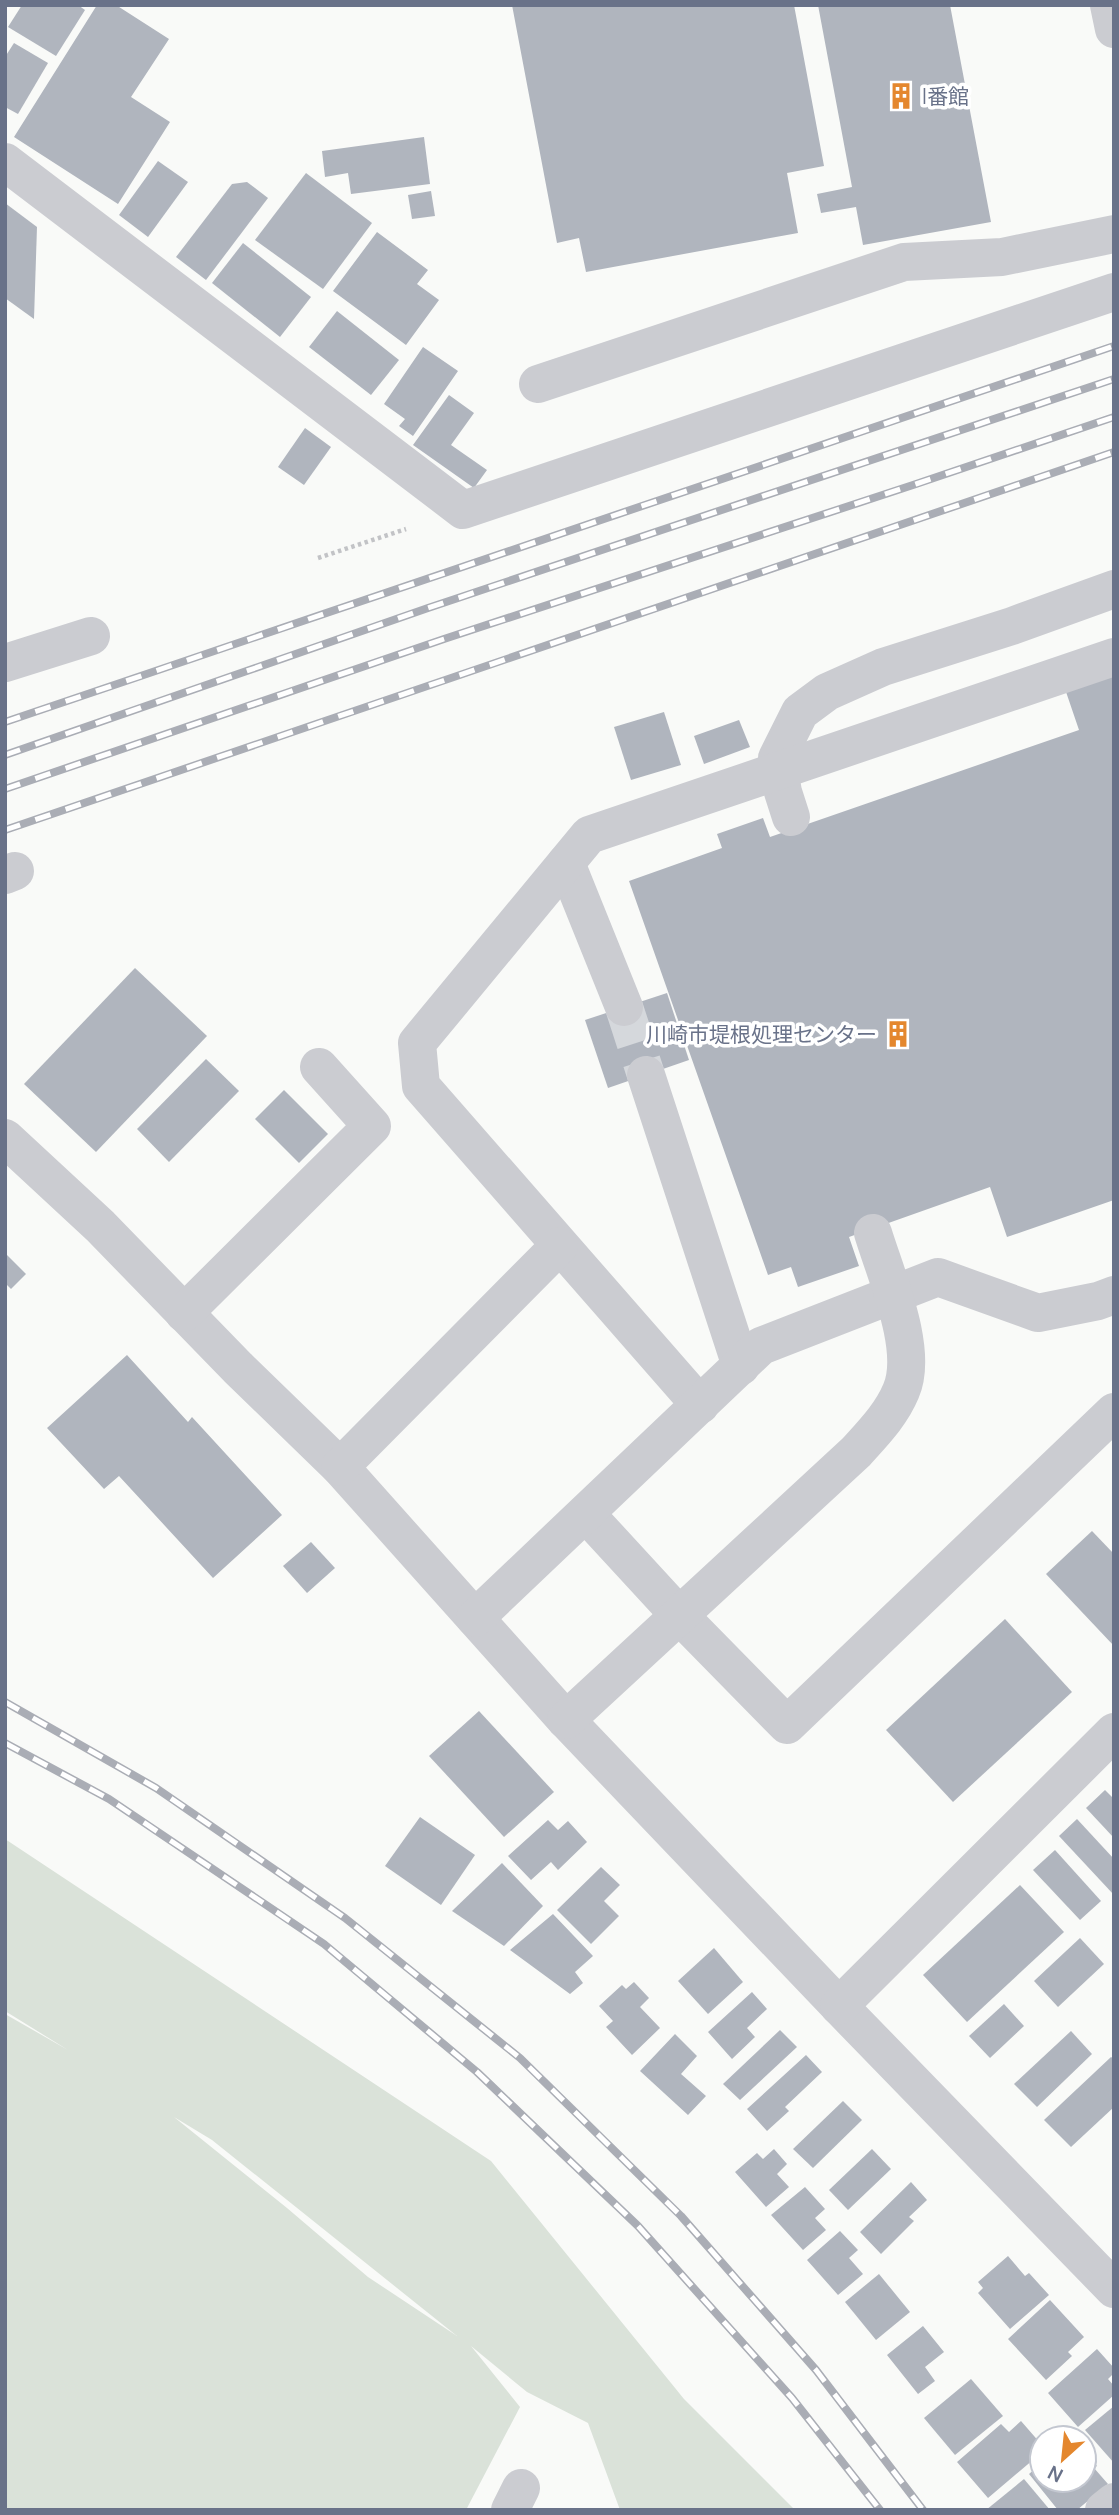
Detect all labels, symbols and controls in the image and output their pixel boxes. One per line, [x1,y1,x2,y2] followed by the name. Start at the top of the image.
[886,81,916,111] building icon: I番館
[922,82,969,110] place label: I番館
[883,1019,913,1049] building icon: 川崎市堤根処理センター
[646,1020,877,1048] place label: 川崎市堤根処理センター
[1028,2424,1098,2494] north arrow
[1043,2459,1067,2489] text: N

